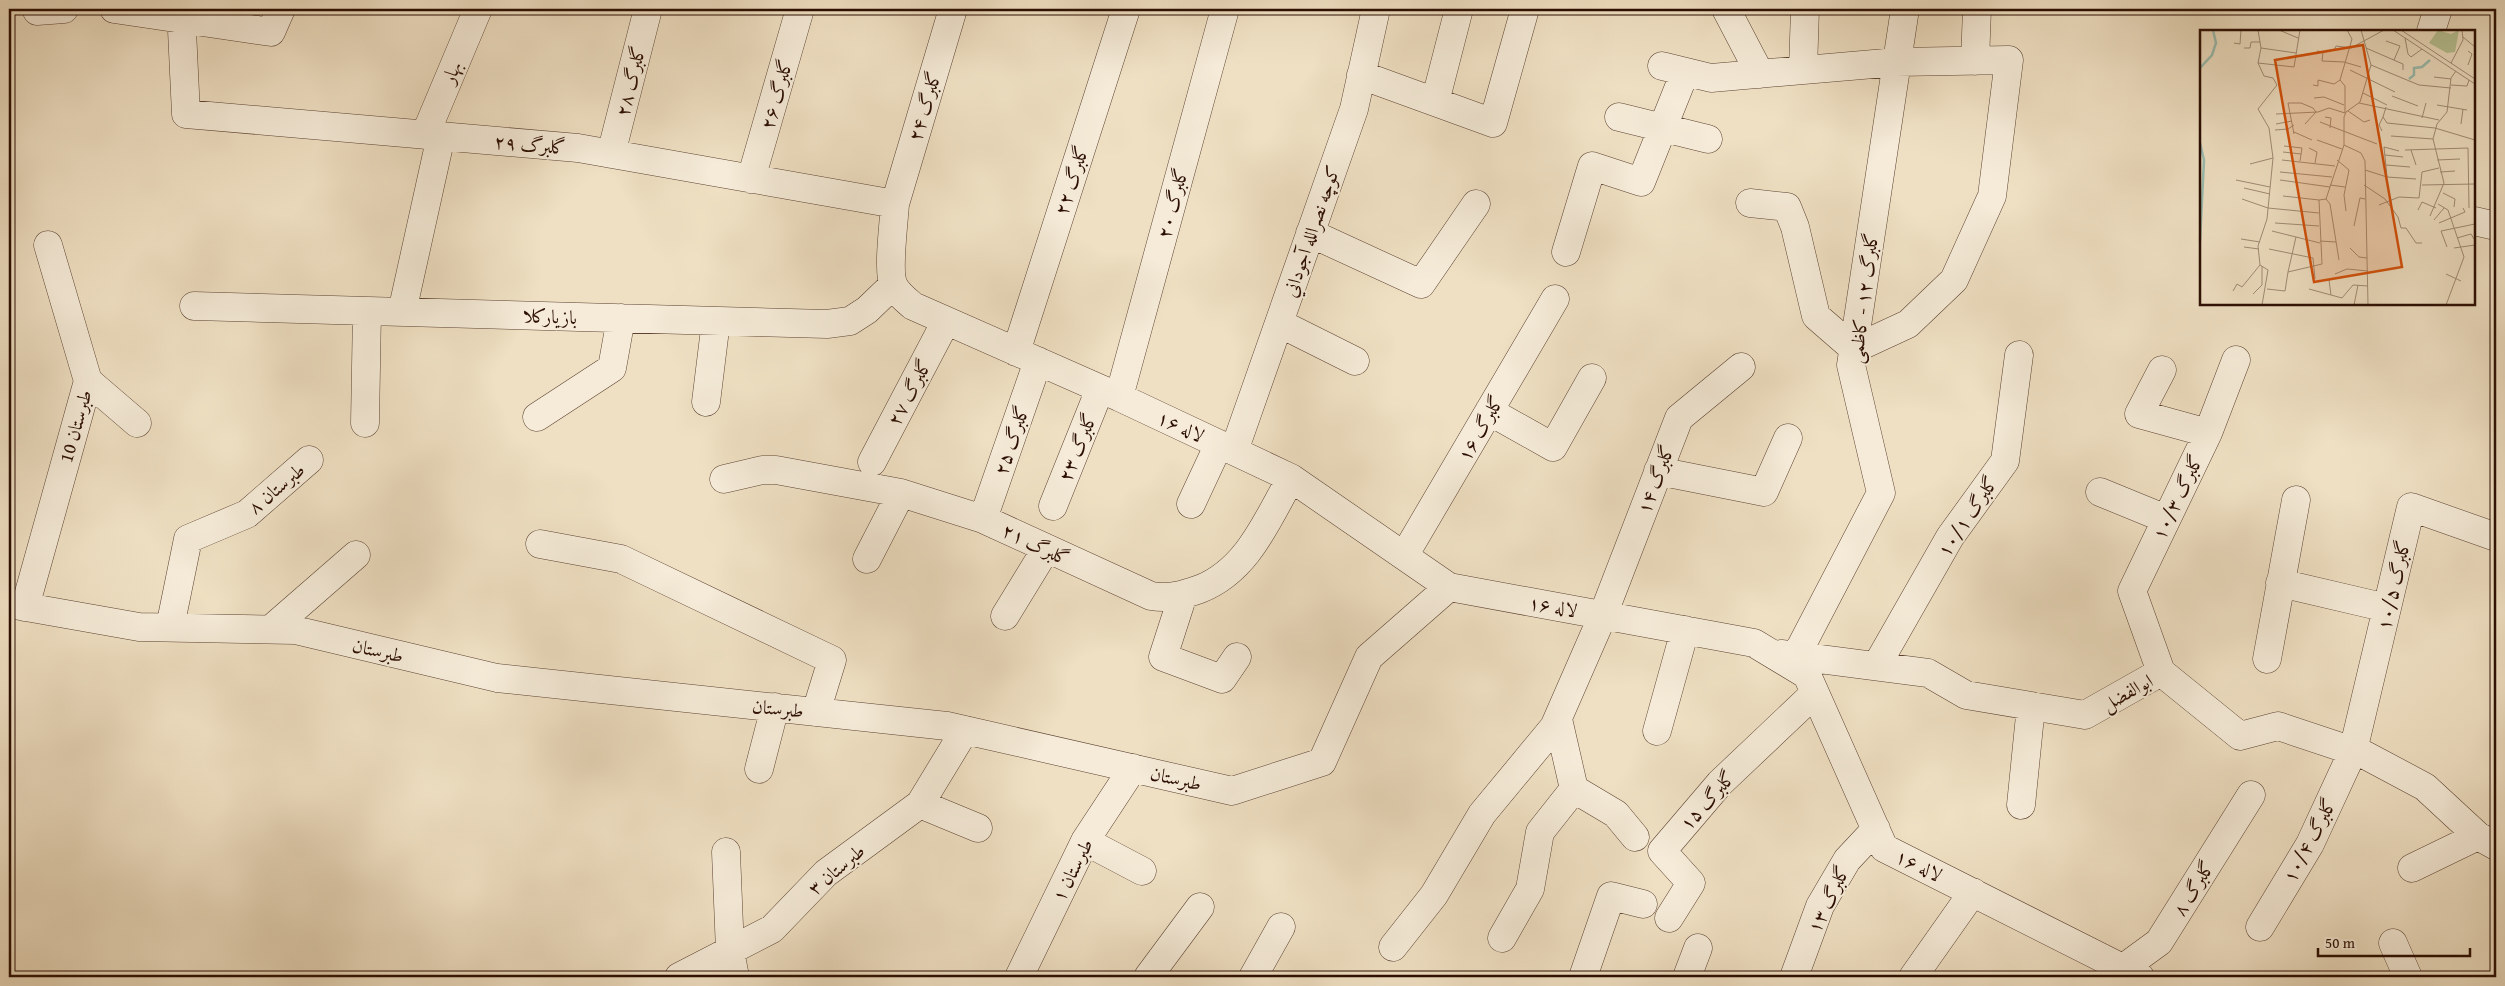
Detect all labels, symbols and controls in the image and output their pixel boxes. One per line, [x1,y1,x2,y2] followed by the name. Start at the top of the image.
[2200,30,2475,305] inset map
[608,43,652,119] street label: گلبرگ ۲۸
[433,56,468,89] street label: بهار
[753,56,799,132] street label: گلبرگ ۲۶
[900,68,948,144] street label: گلبرگ ۲۴
[493,127,567,161] street label: گلبرگ ۲۹
[1047,142,1095,218] street label: گلبرگ ۲۲
[1275,161,1349,301] street label: كوچه نصرالله آجوداني
[1149,165,1195,241] street label: گلبرگ ۲۰
[1841,231,1885,365] street label: گلبرگ ۱۲ - کاظمی
[522,301,578,331] street label: بازیارکلا
[880,354,938,430] street label: گلبرگ ۲۷
[51,386,99,466] street label: طبرستان 10
[1450,390,1510,466] street label: گلبرگ ۱۶
[986,402,1036,478] street label: گلبرگ ۲۵
[1153,403,1209,449] street label: لاله ۱۶
[1051,409,1103,485] street label: گلبرگ ۲۳
[1629,441,1681,517] street label: گلبرگ ۱۴
[2144,450,2210,544] street label: گلبرگ ۱۰/۳
[241,456,311,520] street label: طبرستان ۸
[1930,470,2004,562] street label: گلبرگ ۱۰/۱
[998,516,1074,572] street label: گلبرگ ۲۱
[2369,537,2417,633] street label: گلبرگ ۱۰/۵
[1526,588,1580,624] street label: لاله ۱۶
[350,631,406,669] street label: طبرستان
[2096,666,2158,718] street label: ابوالفضل
[751,691,805,725] street label: طبرستان
[1148,759,1204,797] street label: طبرستان
[1673,764,1741,836] street label: گلبرگ ۱۵
[2275,793,2343,887] street label: گلبرگ ۱۰/۴
[1044,834,1100,906] street label: طبرستان ۱
[801,837,871,901] street label: طبرستان ۳
[1891,842,1947,888] street label: لاله ۱۶
[2165,855,2221,921] street label: گلبرگ ۸
[1800,861,1856,937] street label: گلبرگ ۱۳
[2318,926,2470,958] scale bar
[2325,932,2356,953] text: 50 m

